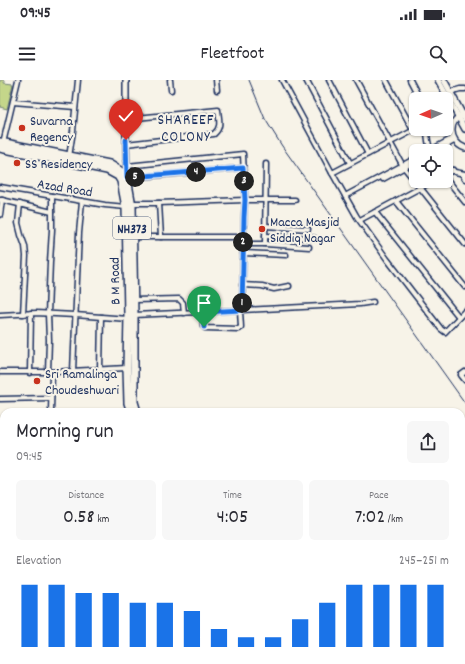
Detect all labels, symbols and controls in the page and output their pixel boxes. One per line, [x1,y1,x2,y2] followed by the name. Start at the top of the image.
[20,3,51,25] text: 09:45
[201,42,264,67] text: Fleetfoot
[16,43,38,65] icon: menu
[427,43,449,65] icon: search
[409,92,453,136] north arrow
[409,92,453,188] map controls
[109,99,143,140] pin
[115,105,137,127] icon: check
[157,110,215,149] district label: SHAREEF COLONY
[30,112,73,148] place label: Suvarna Regency
[17,123,27,133] marker: Suvarna Regency
[409,144,453,188] button: locate
[25,155,93,175] place label: SS Residency
[12,158,22,168] marker: SS Residency
[186,162,206,182] pin: 4
[194,164,198,180] text: 4
[125,167,145,187] pin: 5
[132,169,138,185] text: 5
[234,171,254,191] pin: 3
[242,173,246,189] text: 3
[36,175,94,203] street label: Azad Road
[270,213,339,249] place label: Macca Masjid Siddiq Nagar
[113,217,151,239] road number: NH373
[257,224,267,234] marker: Macca Masjid Siddiq Nagar
[233,232,253,252] pin: 2
[241,234,245,250] text: 2
[106,257,126,305] street label: B M Road
[187,286,221,327] pin
[193,292,215,314] icon: arrive
[232,293,252,313] pin: 1
[241,295,243,311] text: 1
[45,365,119,401] place label: Sri Ramalinga Choudeshwari
[32,376,42,386] marker: Sri Ramalinga Choudeshwari
[16,417,114,448] text: Morning run
[407,421,449,463] button: share
[16,448,43,467] text: 09:45
[68,488,104,504] text: Distance
[223,488,242,504] text: Time
[369,488,389,504] text: Pace
[63,504,95,532] text: 0.58
[217,504,248,532] text: 4:05
[355,504,385,532] text: 7:02
[95,512,109,528] text: km
[385,512,403,528] text: /km
[16,552,61,571] text: Elevation
[399,552,449,571] text: 245–251 m

